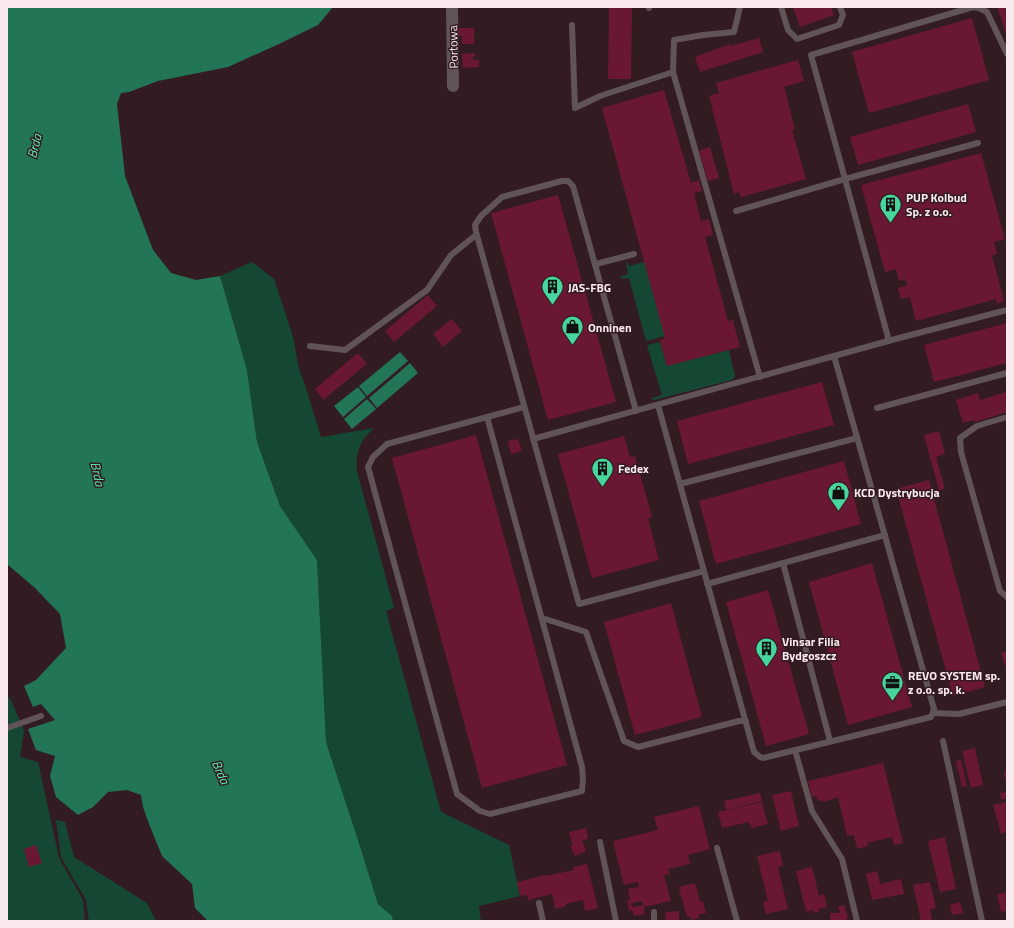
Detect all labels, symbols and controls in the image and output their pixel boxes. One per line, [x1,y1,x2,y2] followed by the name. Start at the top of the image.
[443,25,463,69] street label: Portowa
[21,130,47,160] water label: Brda
[906,188,967,221] place label: PUP Kolbud Sp. z o.o.
[878,191,904,224] building icon: PUP Kolbud Sp. z o.o.
[540,274,566,307] building icon: JAS-FBG
[568,278,611,297] place label: JAS-FBG
[560,314,586,347] shop icon: Onninen
[588,318,632,337] place label: Onninen
[590,455,616,488] building icon: Fedex
[618,459,649,478] place label: Fedex
[86,460,111,489] water label: Brda
[826,479,852,512] shop icon: KCD Dystrybucja
[854,483,940,502] place label: KCD Dystrybucja
[782,632,840,665] place label: Vinsar Filia Bydgoszcz
[754,635,780,668] building icon: Vinsar Filia Bydgoszcz
[908,666,1000,699] place label: REVO SYSTEM sp. z o.o. sp. k.
[879,669,905,702] office icon: REVO SYSTEM sp. z o.o. sp. k.
[207,757,236,789] water label: Brda

